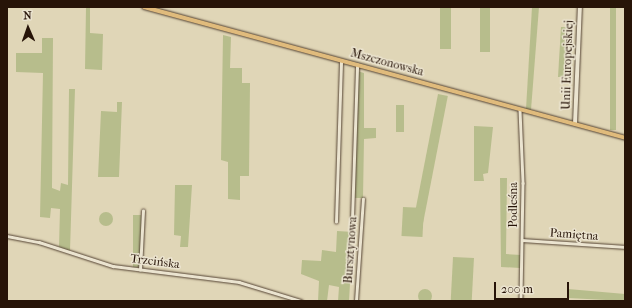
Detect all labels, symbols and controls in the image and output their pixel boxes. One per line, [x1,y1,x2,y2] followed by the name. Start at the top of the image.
[8,8,48,48] north arrow
[23,9,32,22] text: N
[559,20,577,110] street label: Unii Europejskiej
[349,46,425,80] street label: Mszczonowska
[507,182,521,228] street label: Podleśna
[341,216,361,284] street label: Bursztynowa
[549,226,599,244] street label: Pamiętna
[130,252,180,272] street label: Trzcińska
[496,274,571,300] scale bar
[501,282,533,296] text: 200 m

